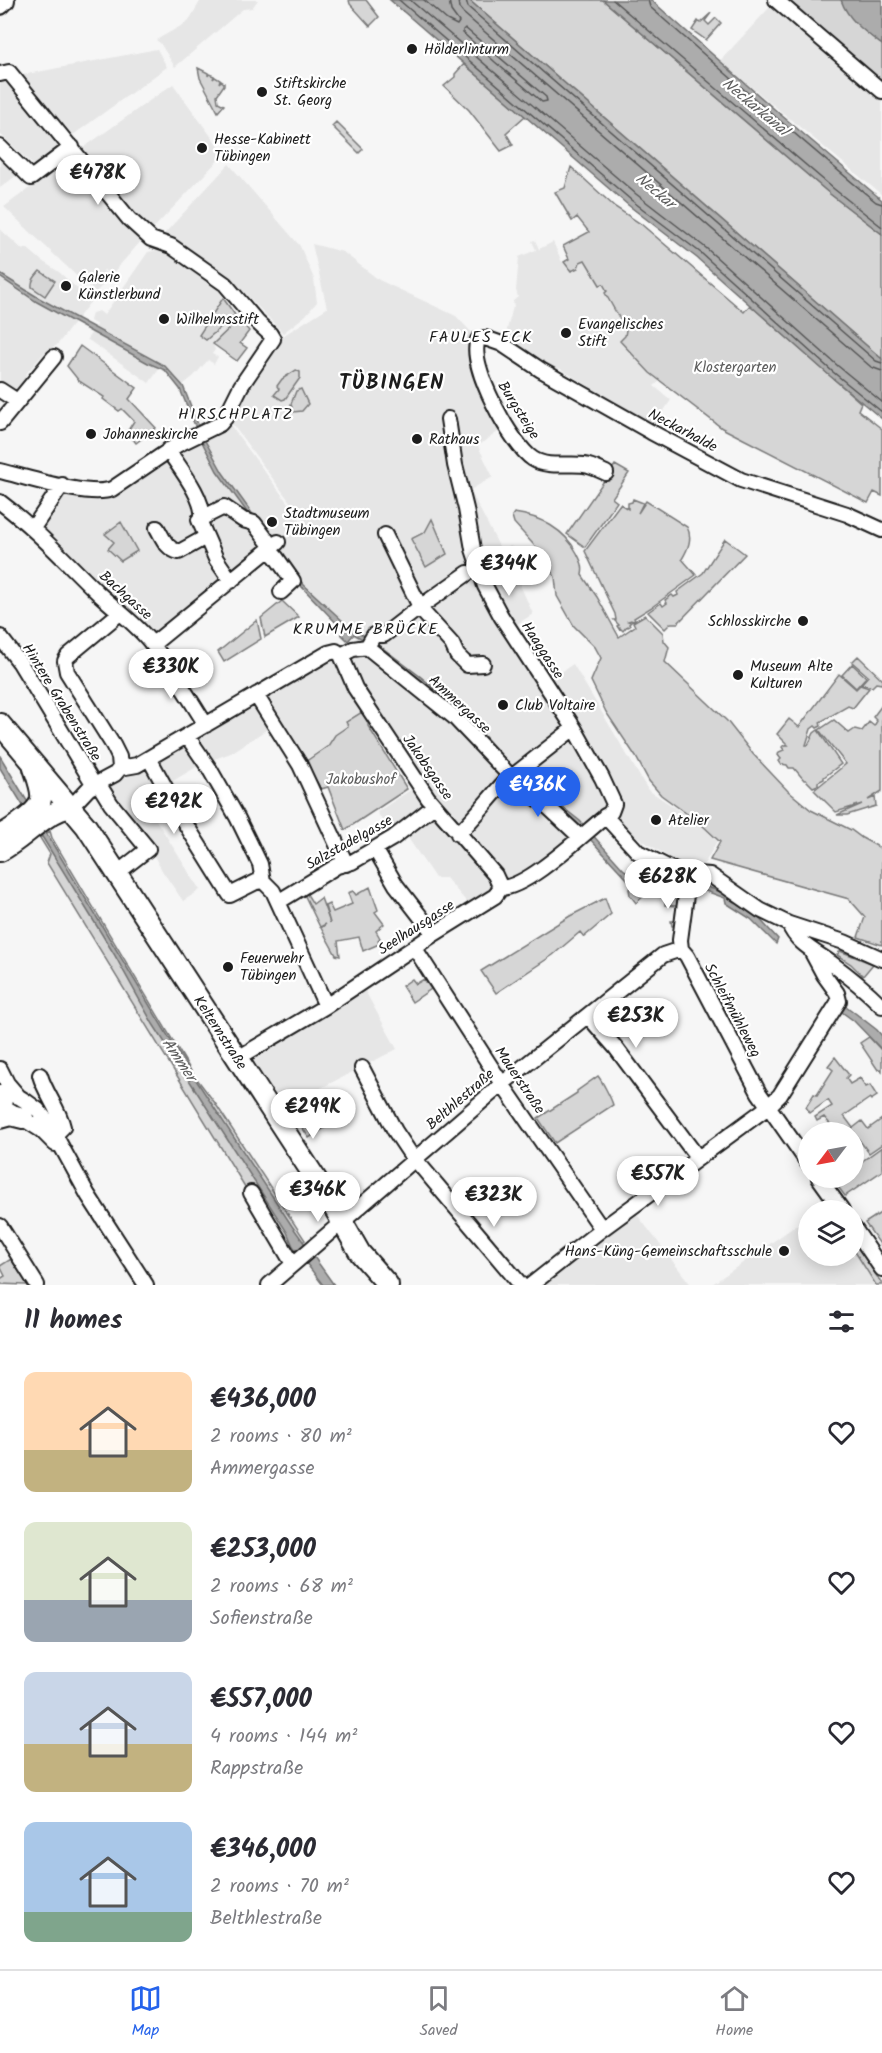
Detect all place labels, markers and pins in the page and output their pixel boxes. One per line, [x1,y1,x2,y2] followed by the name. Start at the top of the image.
[424,38,509,62] place label: Hölderlinturm
[405,42,419,56] marker: Hölderlinturm
[274,72,346,113] place label: Stiftskirche St. Georg
[255,85,269,99] marker: Stiftskirche St. Georg
[214,128,311,169] place label: Hesse-Kabinett Tübingen
[195,141,209,155] marker: Hesse-Kabinett Tübingen
[56,155,140,206] pin: €478K
[78,266,161,307] place label: Galerie Künstlerbund
[59,279,73,293] marker: Galerie Künstlerbund
[176,308,259,332] place label: Wilhelmsstift
[157,312,171,326] marker: Wilhelmsstift
[578,313,664,354] place label: Evangelisches Stift
[559,326,573,340] marker: Evangelisches Stift
[103,423,198,447] place label: Johanneskirche
[84,427,98,441] marker: Johanneskirche
[429,428,480,452] place label: Rathaus
[410,432,424,446] marker: Rathaus
[284,502,370,543] place label: Stadtmuseum Tübingen
[265,515,279,529] marker: Stadtmuseum Tübingen
[467,546,551,597] pin: €344K
[708,610,791,634] place label: Schlosskirche
[796,614,810,628] marker: Schlosskirche
[129,649,213,700] pin: €330K
[750,655,833,696] place label: Museum Alte Kulturen
[731,668,745,682] marker: Museum Alte Kulturen
[515,694,596,718] place label: Club Voltaire
[496,698,510,712] marker: Club Voltaire
[496,767,580,818] pin: €436K
[132,784,216,835] pin: €292K
[668,809,710,833] place label: Atelier
[649,813,663,827] marker: Atelier
[626,859,710,910] pin: €628K
[240,947,304,988] place label: Feuerwehr Tübingen
[221,960,235,974] marker: Feuerwehr Tübingen
[594,998,678,1049] pin: €253K
[271,1089,355,1140] pin: €299K
[616,1156,700,1207] pin: €557K
[276,1172,360,1223] pin: €346K
[452,1177,536,1228] pin: €323K
[565,1240,772,1264] place label: Hans-Küng-Gemeinschaftsschule
[777,1244,791,1258] marker: Hans-Küng-Gemeinschaftsschule

